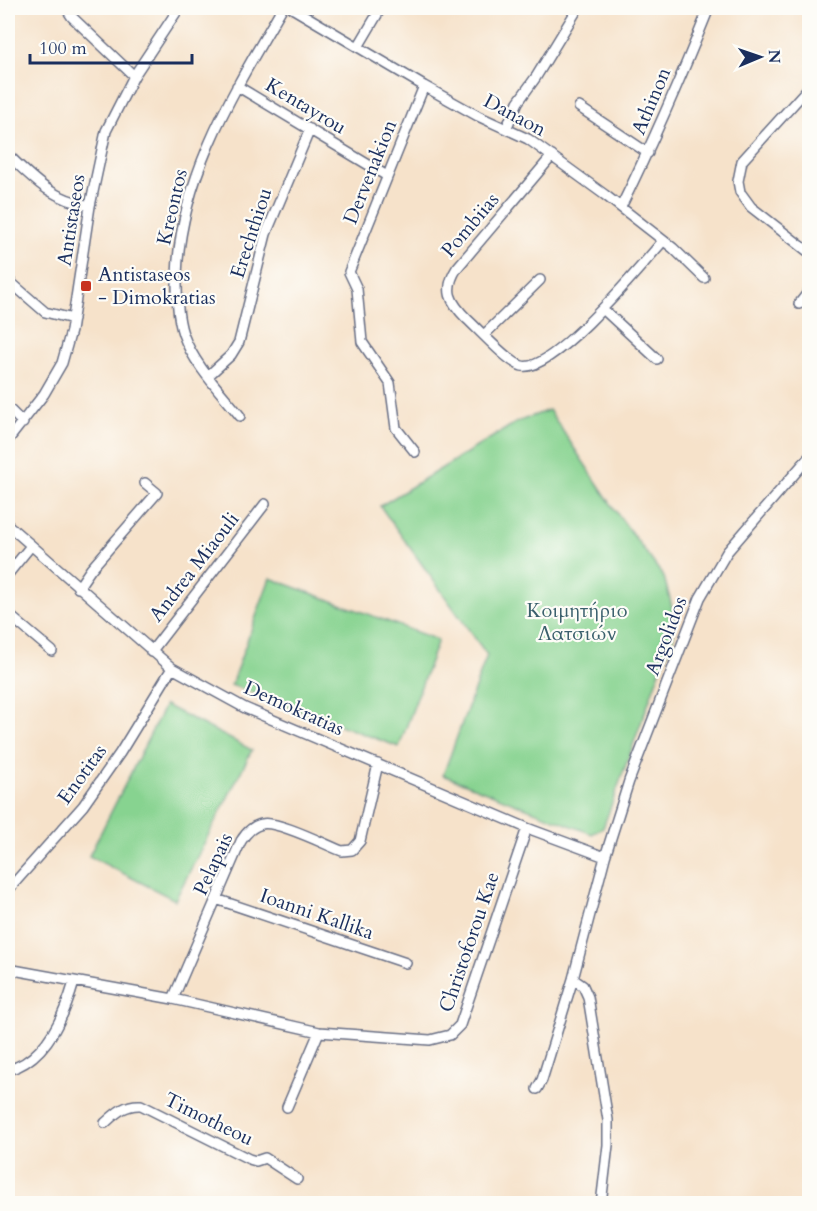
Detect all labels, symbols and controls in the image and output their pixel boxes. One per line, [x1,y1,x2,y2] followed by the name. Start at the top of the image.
[30,27,192,65] scale bar
[730,27,790,87] north arrow
[39,36,87,61] text: 100 m
[763,49,785,64] text: N
[625,63,677,139] street label: Athinon
[260,71,352,141] street label: Kentayrou
[479,87,552,143] street label: Danaon
[337,115,403,228] street label: Dervenakion
[150,166,194,248] street label: Kreontos
[50,172,92,268] street label: Antistaseos
[224,184,278,282] street label: Erechthiou
[435,187,505,263] street label: Pombiias
[98,261,216,311] place label: Antistaseos - Dimokratias
[79,279,93,293] marker: Antistaseos - Dimokratias
[143,506,246,627] street label: Andrea Miaouli
[639,593,693,679] street label: Argolidos
[527,597,628,647] park label: Κοιμητήριο Λατσιών
[240,674,348,742] street label: Demokratias
[51,739,113,809] street label: Enotitas
[187,828,239,900] street label: Pelapais
[432,868,506,1016] street label: Christoforou Kae
[256,882,378,946] street label: Ioanni Kallika
[160,1086,258,1152] street label: Timotheou

